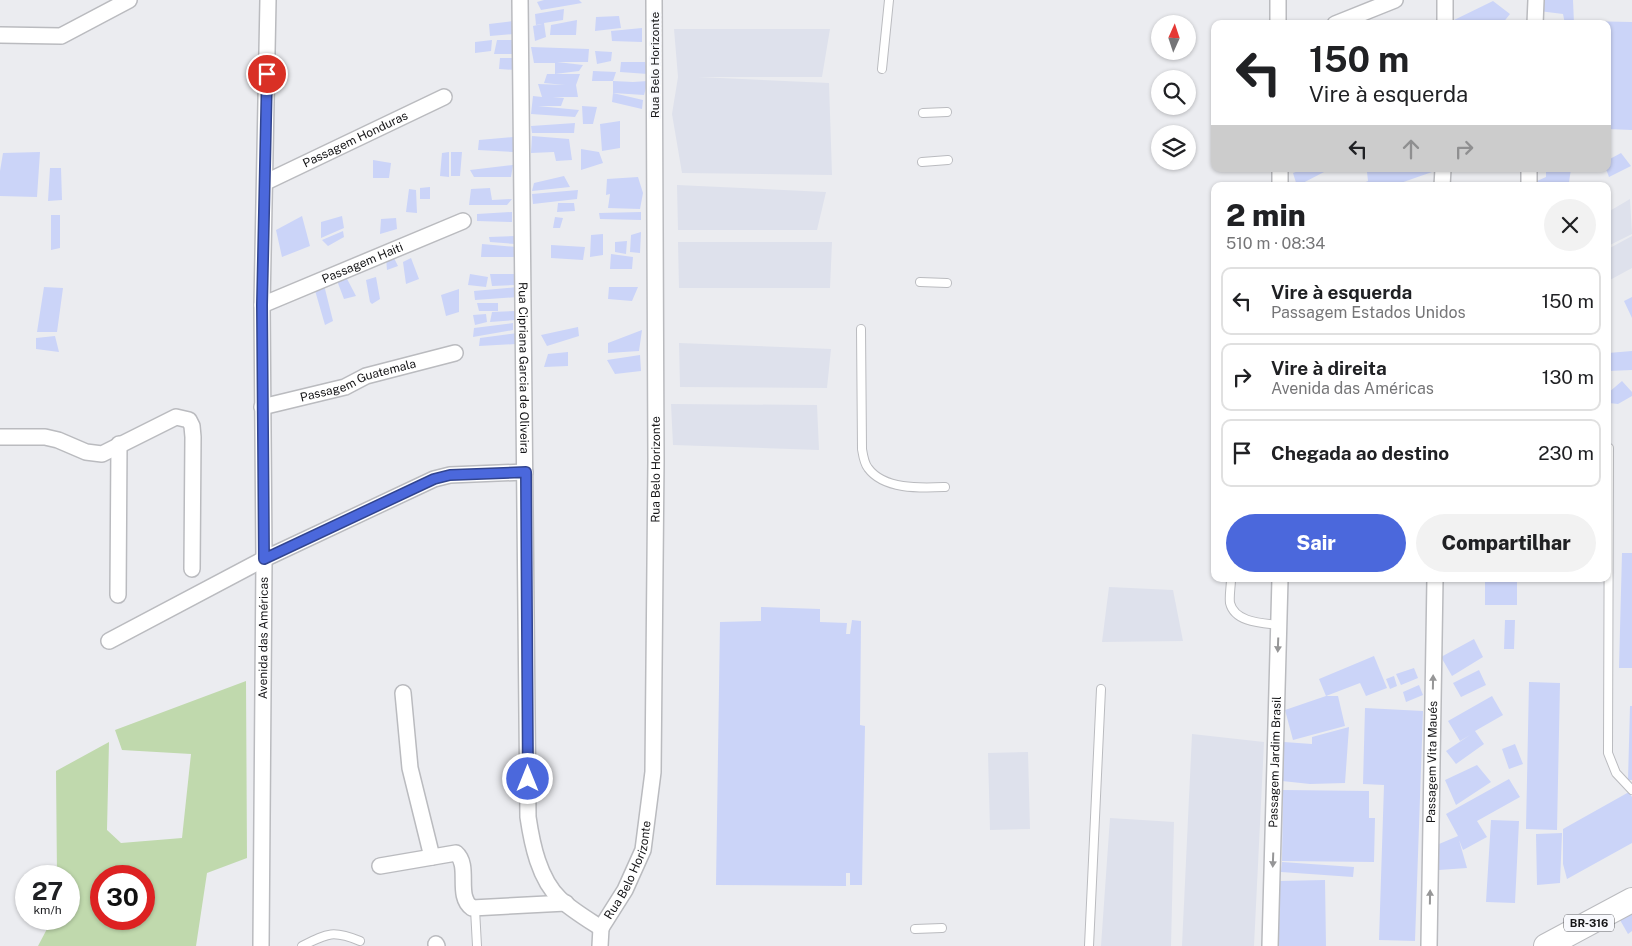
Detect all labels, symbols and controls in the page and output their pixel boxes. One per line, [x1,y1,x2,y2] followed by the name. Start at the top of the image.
[648,12,662,118] street label: Rua Belo Horizonte
[1151,15,1196,60] north arrow
[1151,15,1196,170] map controls
[1309,39,1409,80] text: 150 m
[1226,40,1291,105] icon: left
[246,53,288,95] pin
[253,60,281,88] icon: arrive
[1151,70,1196,115] button: search
[1309,81,1468,107] text: Vire à esquerda
[301,108,410,170] street label: Passagem Honduras
[1151,125,1196,170] button: layers
[1344,135,1372,163] icon: left
[1397,135,1425,163] icon: ahead
[1450,135,1478,163] icon: right
[1226,197,1306,233] text: 2 min
[1544,199,1596,251] button: close
[1226,234,1325,253] text: 510 m · 08:34
[320,240,405,286] street label: Passagem Haiti
[1271,281,1412,303] text: Vire à esquerda
[516,282,531,454] street label: Rua Cipriana Garcia de Oliveira
[1228,287,1256,315] icon: left
[1541,290,1594,312] text: 150 m
[1271,303,1466,322] text: Passagem Estados Unidos
[299,356,418,405] street label: Passagem Guatemala
[1271,357,1387,379] text: Vire à direita
[1228,363,1256,391] icon: right
[1542,366,1594,388] text: 130 m
[1271,379,1434,398] text: Avenida das Américas
[648,416,663,523] street label: Rua Belo Horizonte
[1228,439,1256,467] icon: arrive
[1271,442,1449,464] text: Chegada ao destino
[1538,442,1594,464] text: 230 m
[1226,514,1406,572] button: Sair
[1416,514,1596,572] button: Compartilhar
[256,577,271,699] street label: Avenida das Américas
[1274,637,1282,653] one-way arrow
[1430,674,1438,690] one-way arrow
[1266,696,1284,828] street label: Passagem Jardim Brasil
[1424,701,1440,823] street label: Passagem Vita Maués
[501,752,553,804] position arrow
[601,820,654,922] street label: Rua Belo Horizonte
[1268,852,1276,868] one-way arrow
[90,865,155,930] speed limit sign: 30
[32,876,63,906] text: 27
[1426,889,1434,905] one-way arrow
[33,903,62,917] text: km/h
[1564,914,1614,931] road number: BR-316

